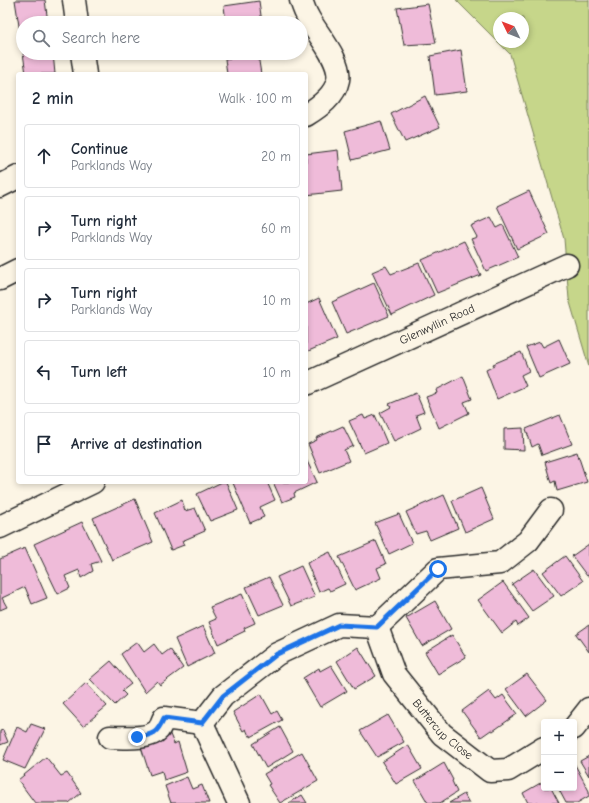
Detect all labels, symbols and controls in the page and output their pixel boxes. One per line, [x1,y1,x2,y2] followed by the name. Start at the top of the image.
[493,12,529,48] north arrow
[16,16,308,60] search box
[30,27,52,49] icon: search
[62,29,140,47] text: Search here
[32,89,73,108] text: 2 min
[219,91,292,106] text: Walk · 100 m
[71,140,128,158] text: Continue
[33,145,55,167] icon: ahead
[261,149,291,164] text: 20 m
[71,158,152,173] text: Parklands Way
[71,212,137,230] text: Turn right
[33,217,55,239] icon: right
[261,221,291,236] text: 60 m
[71,230,152,245] text: Parklands Way
[71,284,137,302] text: Turn right
[33,289,55,311] icon: right
[263,293,291,308] text: 10 m
[397,301,477,347] street label: Glenwyllin Road
[71,302,152,317] text: Parklands Way
[33,361,55,383] icon: left
[71,363,127,381] text: Turn left
[263,365,291,380] text: 10 m
[33,433,55,455] icon: arrive
[71,435,202,453] text: Arrive at destination
[429,560,447,578] route start
[410,696,476,762] street label: Buttercup Close
[541,719,577,791] map controls
[541,719,577,755] button: +
[128,728,146,746] route end
[541,755,577,791] button: −

